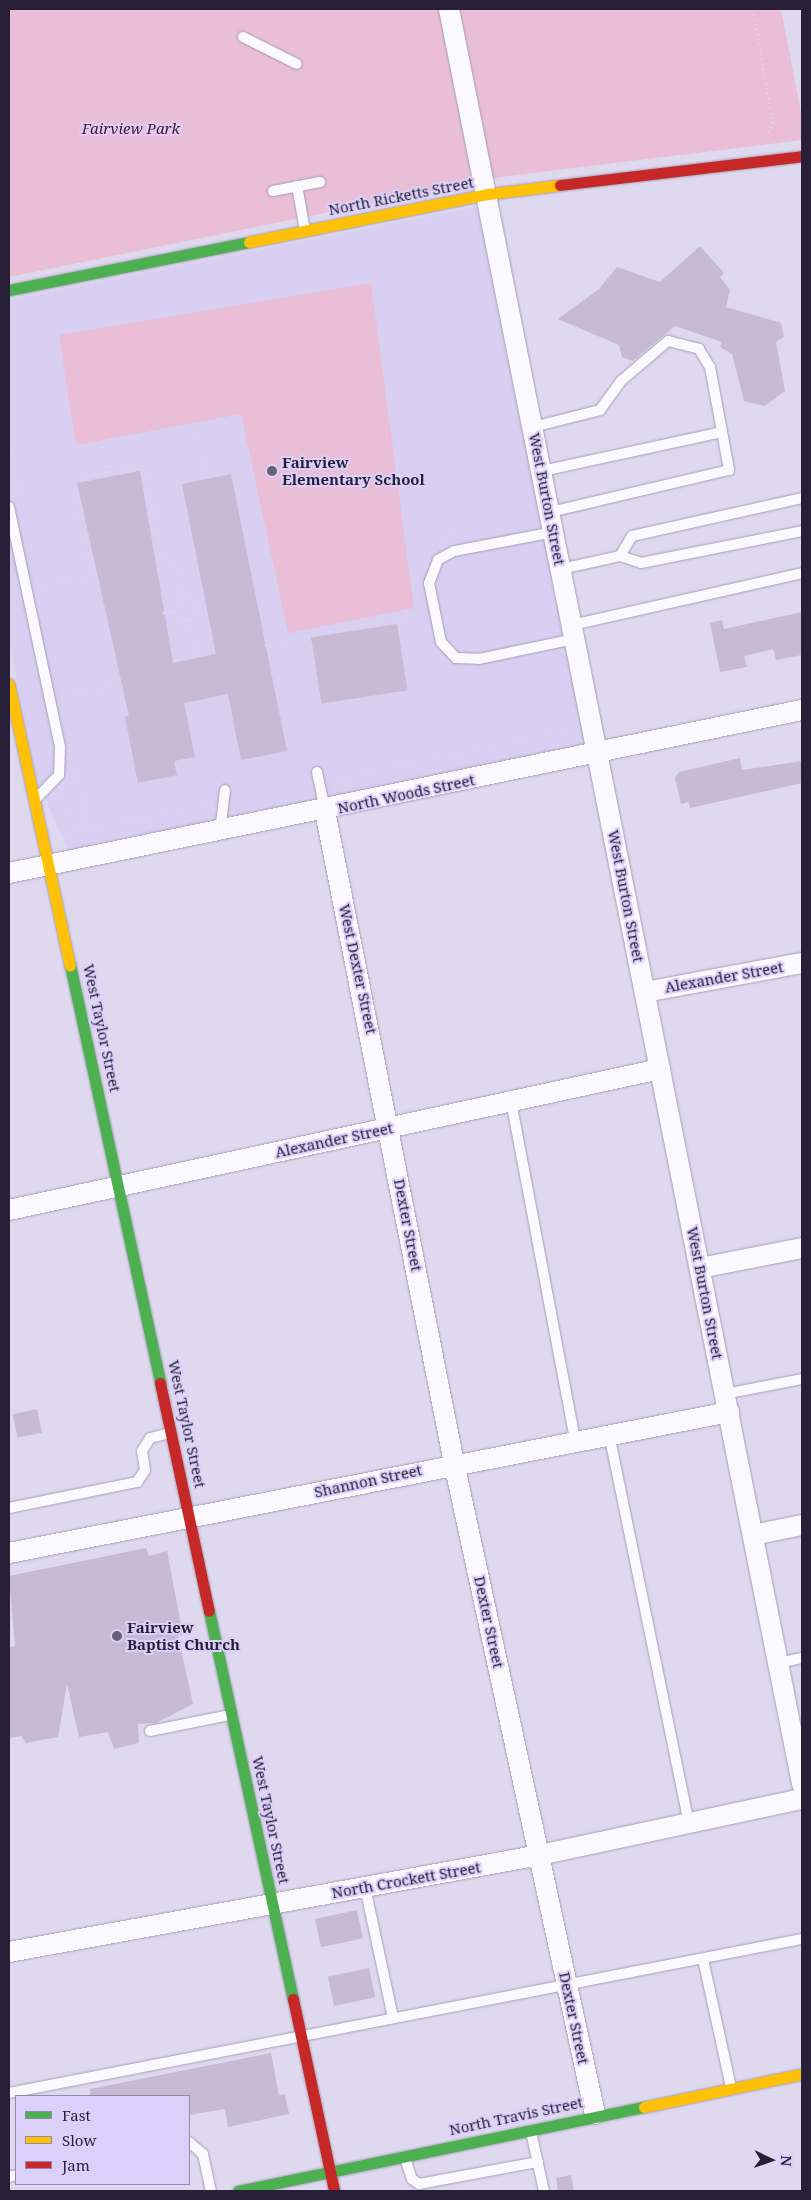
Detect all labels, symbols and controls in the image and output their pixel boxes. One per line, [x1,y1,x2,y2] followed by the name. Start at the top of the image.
[82,120,180,138] park label: Fairview Park
[327,173,475,219] street label: North Ricketts Street
[525,431,569,567] street label: West Burton Street
[282,453,425,488] place label: Fairview Elementary School
[266,465,278,477] marker: Fairview Elementary School
[336,771,476,817] street label: North Woods Street
[604,828,648,964] street label: West Burton Street
[335,902,381,1036] street label: West Dexter Street
[663,958,785,996] street label: Alexander Street
[80,962,124,1094] street label: West Taylor Street
[273,1119,395,1161] street label: Alexander Street
[390,1177,426,1273] street label: Dexter Street
[683,1225,727,1361] street label: West Burton Street
[165,1358,209,1490] street label: West Taylor Street
[313,1461,423,1501] street label: Shannon Street
[470,1574,508,1670] street label: Dexter Street
[127,1618,240,1653] place label: Fairview Baptist Church
[111,1630,123,1642] marker: Fairview Baptist Church
[249,1754,293,1886] street label: West Taylor Street
[330,1858,482,1902] street label: North Crockett Street
[555,1970,593,2066] street label: Dexter Street
[447,2093,585,2139] street label: North Travis Street
[15,2095,190,2185] legend
[62,2105,91,2125] text: Fast
[62,2130,96,2150] text: Slow
[746,2135,796,2185] north arrow
[62,2155,90,2175] text: Jam
[777,2155,796,2167] text: N

